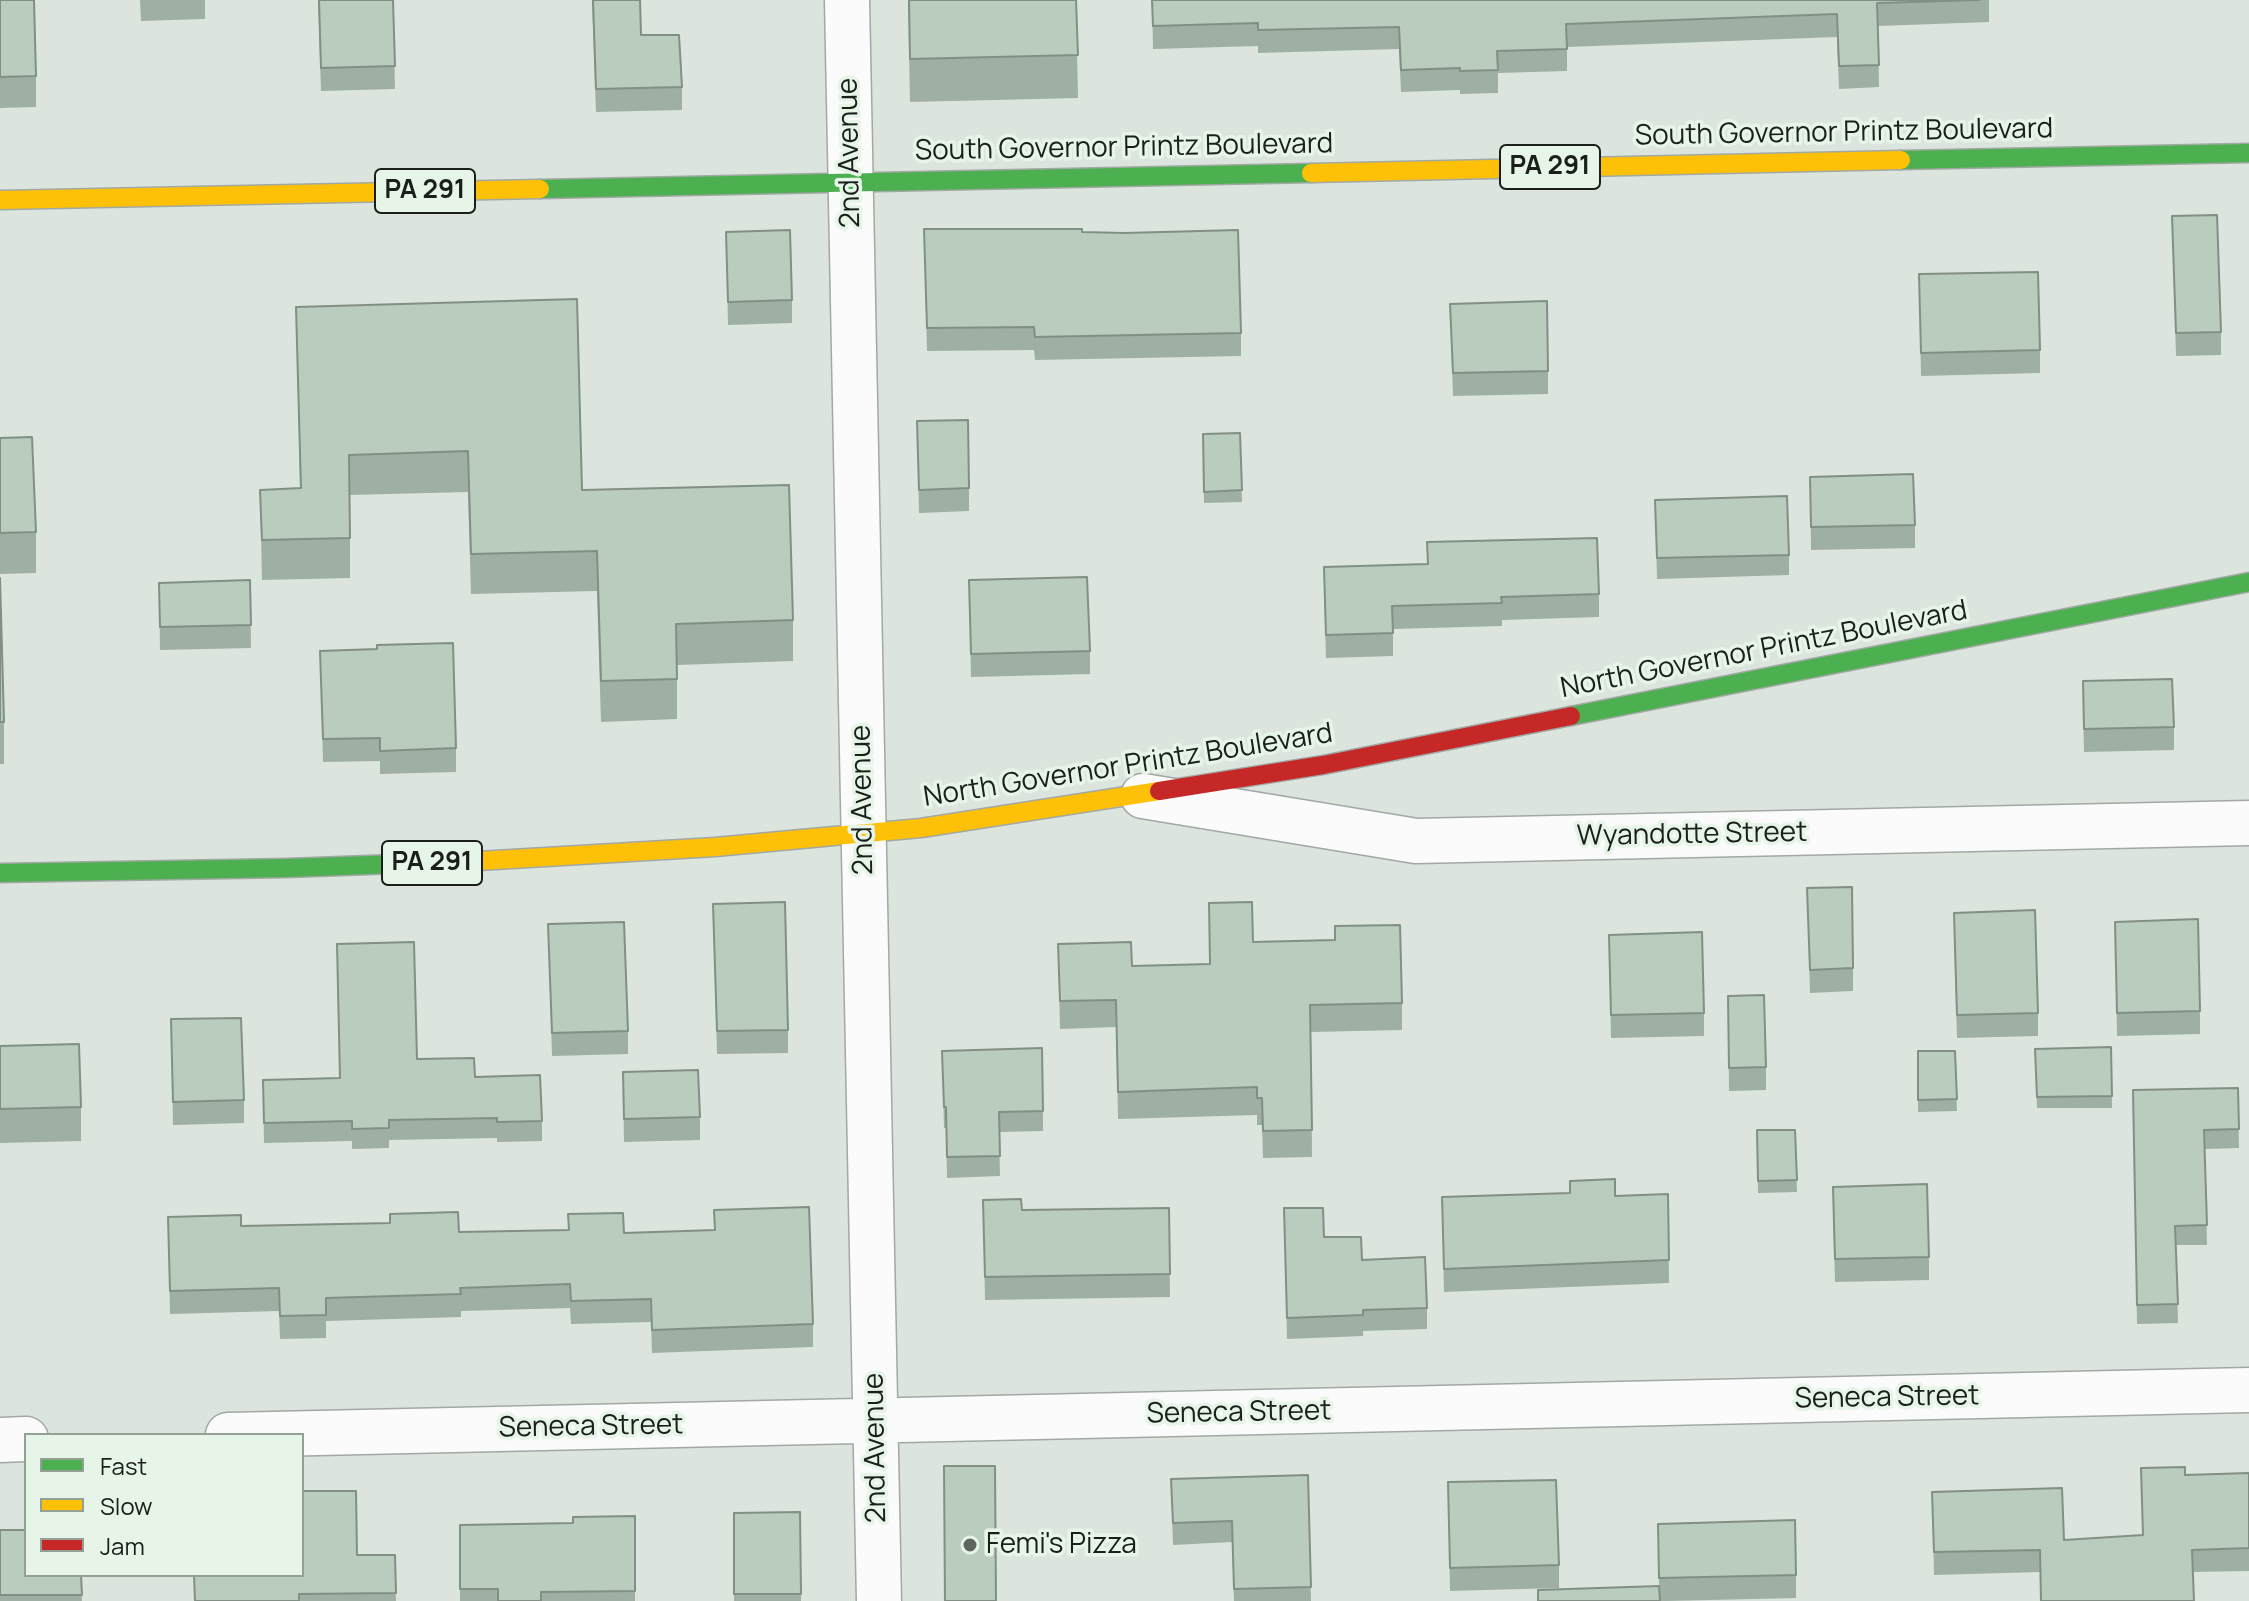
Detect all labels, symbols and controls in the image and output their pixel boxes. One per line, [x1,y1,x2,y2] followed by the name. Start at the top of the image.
[832,77,868,229] street label: 2nd Avenue
[1635,113,2053,153] street label: South Governor Printz Boulevard
[915,128,1333,168] street label: South Governor Printz Boulevard
[1500,145,1600,189] road number: PA 291
[375,169,475,213] road number: PA 291
[1558,594,1970,706] street label: North Governor Printz Boulevard
[921,717,1335,815] street label: North Governor Printz Boulevard
[845,724,881,876] street label: 2nd Avenue
[1576,816,1808,854] street label: Wyandotte Street
[382,841,482,885] road number: PA 291
[858,1372,894,1524] street label: 2nd Avenue
[1794,1380,1980,1416] street label: Seneca Street
[1146,1395,1332,1431] street label: Seneca Street
[498,1409,684,1445] street label: Seneca Street
[24,1433,304,1577] legend
[100,1449,147,1482] text: Fast
[100,1489,153,1522] text: Slow
[986,1528,1137,1562] place label: Femi's Pizza
[100,1529,145,1562] text: Jam
[961,1536,979,1554] marker: Femi's Pizza

